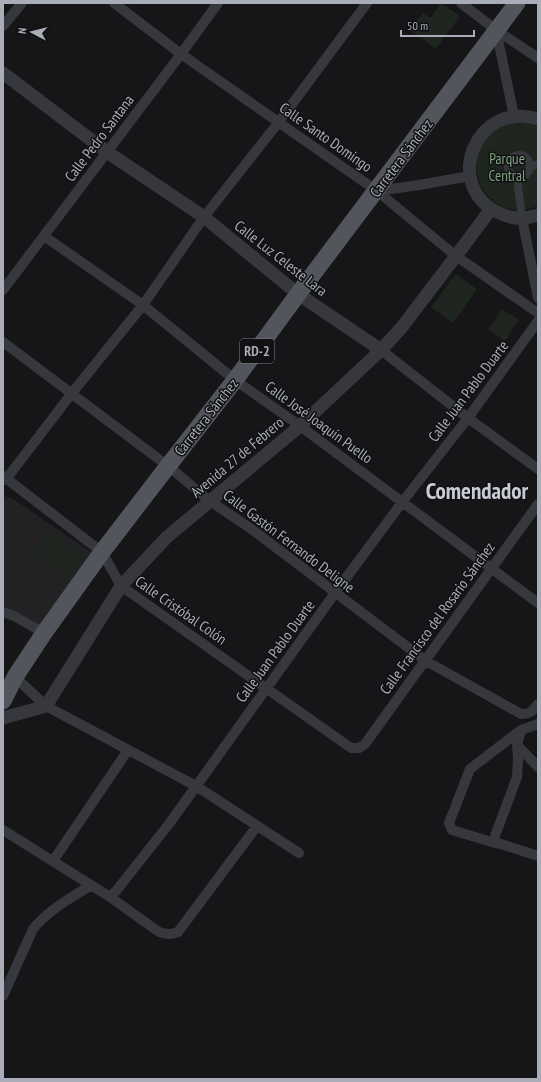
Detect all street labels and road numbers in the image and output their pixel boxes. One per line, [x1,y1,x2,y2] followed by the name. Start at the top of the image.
[60,91,138,185] street label: Calle Pedro Santana
[276,98,376,176] street label: Calle Santo Domingo
[365,115,437,201] street label: Carretera Sánchez
[231,216,331,300] street label: Calle Luz Celeste Lara
[424,337,512,445] street label: Calle Juan Pablo Duarte
[240,339,274,363] road number: RD-2
[170,375,242,459] street label: Carretera Sánchez
[262,377,376,467] street label: Calle José Joaquín Puello
[187,412,287,502] street label: Avenida 27 de Febrero
[220,485,358,597] street label: Calle Gastón Fernando Deligne
[375,538,499,698] street label: Calle Francisco del Rosario Sánchez
[132,571,230,649] street label: Calle Cristóbal Colón
[231,596,319,706] street label: Calle Juan Pablo Duarte

